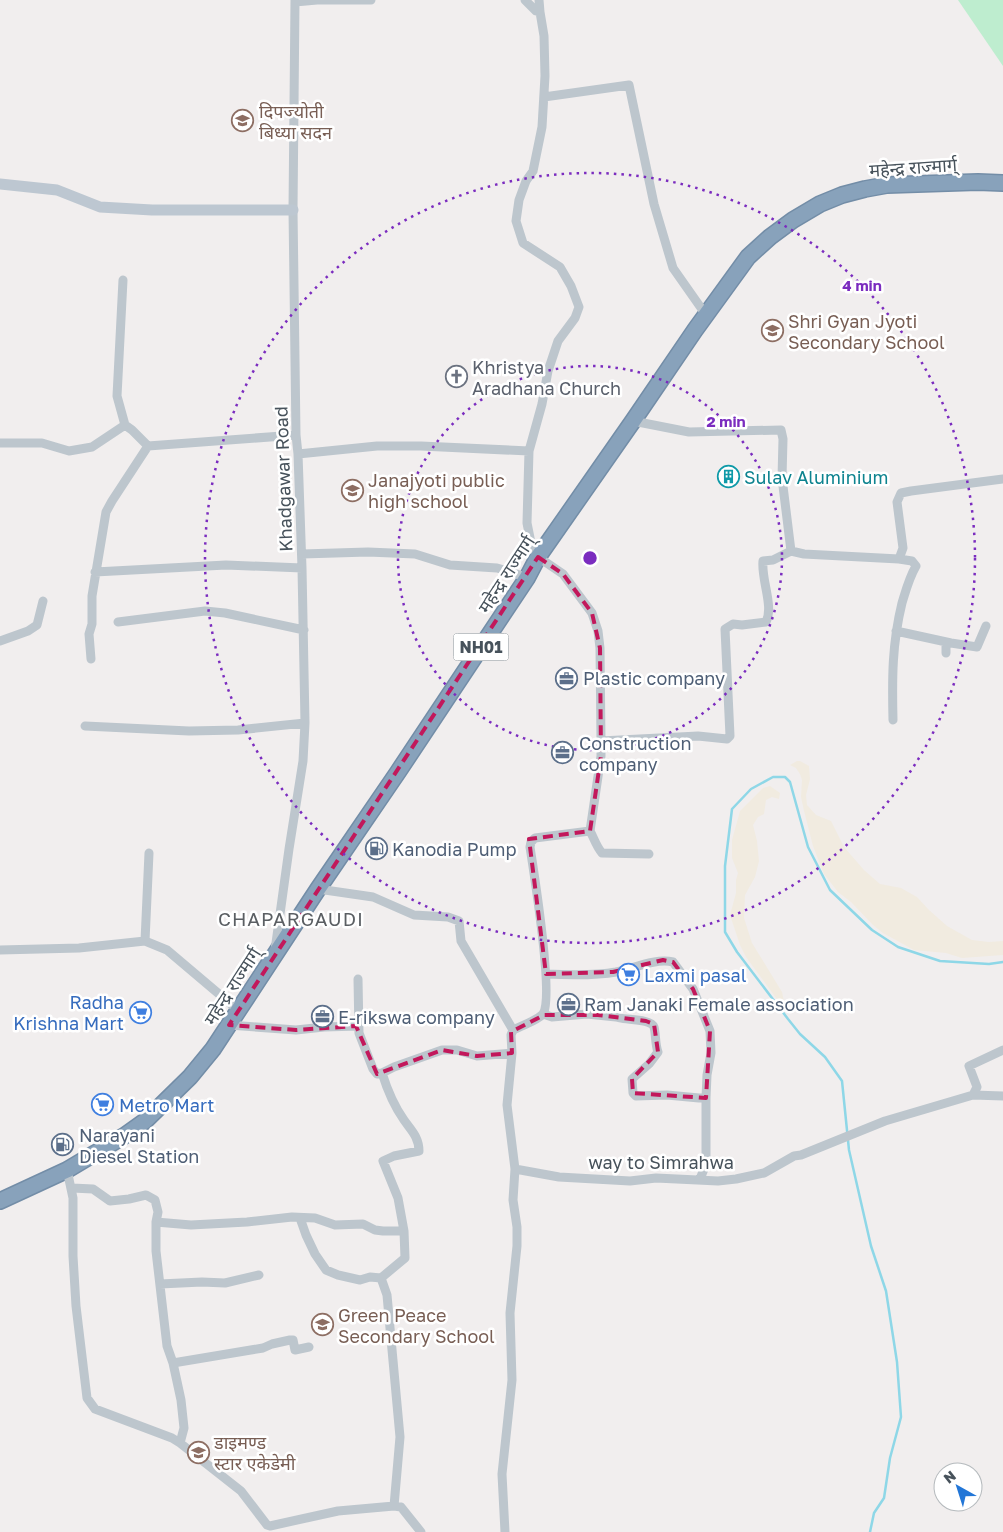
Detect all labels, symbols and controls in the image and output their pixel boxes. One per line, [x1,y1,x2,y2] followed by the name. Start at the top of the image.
[259,100,333,143] place label: दिपज्योती बिध्या सदन
[231,109,255,133] school or university icon: दिपज्योती बिध्या सदन
[868,153,961,182] street label: महेन्द्र राज्मार्ग्
[842,276,882,294] text: 4 min
[788,310,945,353] place label: Shri Gyan Jyoti Secondary School
[760,319,784,343] school or university icon: Shri Gyan Jyoti Secondary School
[472,356,621,399] place label: Khristya Aradhana Church
[444,365,468,389] church icon: Khristya Aradhana Church
[269,406,297,552] street label: Khadgawar Road
[706,412,746,430] text: 2 min
[716,465,740,489] building icon: Sulav Aluminium
[744,466,888,488] place label: Sulav Aluminium
[368,469,505,512] place label: Janajyoti public high school
[340,478,364,502] school or university icon: Janajyoti public high school
[473,529,542,617] street label: महेन्द्र राज्मार्ग्
[581,549,599,567] centre of rings
[454,634,508,660] road number: NH01
[555,666,579,690] office icon: Plastic company
[583,667,725,689] place label: Plastic company
[579,732,691,775] place label: Construction company
[551,741,575,765] office icon: Construction company
[364,837,388,861] fuel station icon: Kanodia Pump
[392,838,517,860] place label: Kanodia Pump
[218,907,364,930] district label: CHAPARGAUDI
[199,941,268,1029] street label: महेन्द्र राज्मार्ग्
[616,963,640,987] supermarket icon: Laxmi pasal
[644,964,747,986] place label: Laxmi pasal
[13,991,124,1034] place label: Radha Krishna Mart
[556,992,580,1016] office icon: Ram Janaki Female association
[584,993,854,1015] place label: Ram Janaki Female association
[128,1000,152,1024] supermarket icon: Radha Krishna Mart
[310,1005,334,1029] office icon: E-rikswa company
[338,1006,495,1028] place label: E-rikswa company
[91,1093,115,1117] supermarket icon: Metro Mart
[119,1094,215,1116] place label: Metro Mart
[79,1124,199,1167] place label: Narayani Diesel Station
[51,1133,75,1157] fuel station icon: Narayani Diesel Station
[588,1151,734,1173] street label: way to Simrahwa
[338,1304,495,1347] place label: Green Peace Secondary School
[310,1313,334,1337] school or university icon: Green Peace Secondary School
[213,1431,296,1474] place label: डाइमण्ड स्टार एकेडेमी
[186,1440,210,1464] school or university icon: डाइमण्ड स्टार एकेडेमी
[933,1462,983,1512] north arrow
[940,1467,959,1486] text: N

